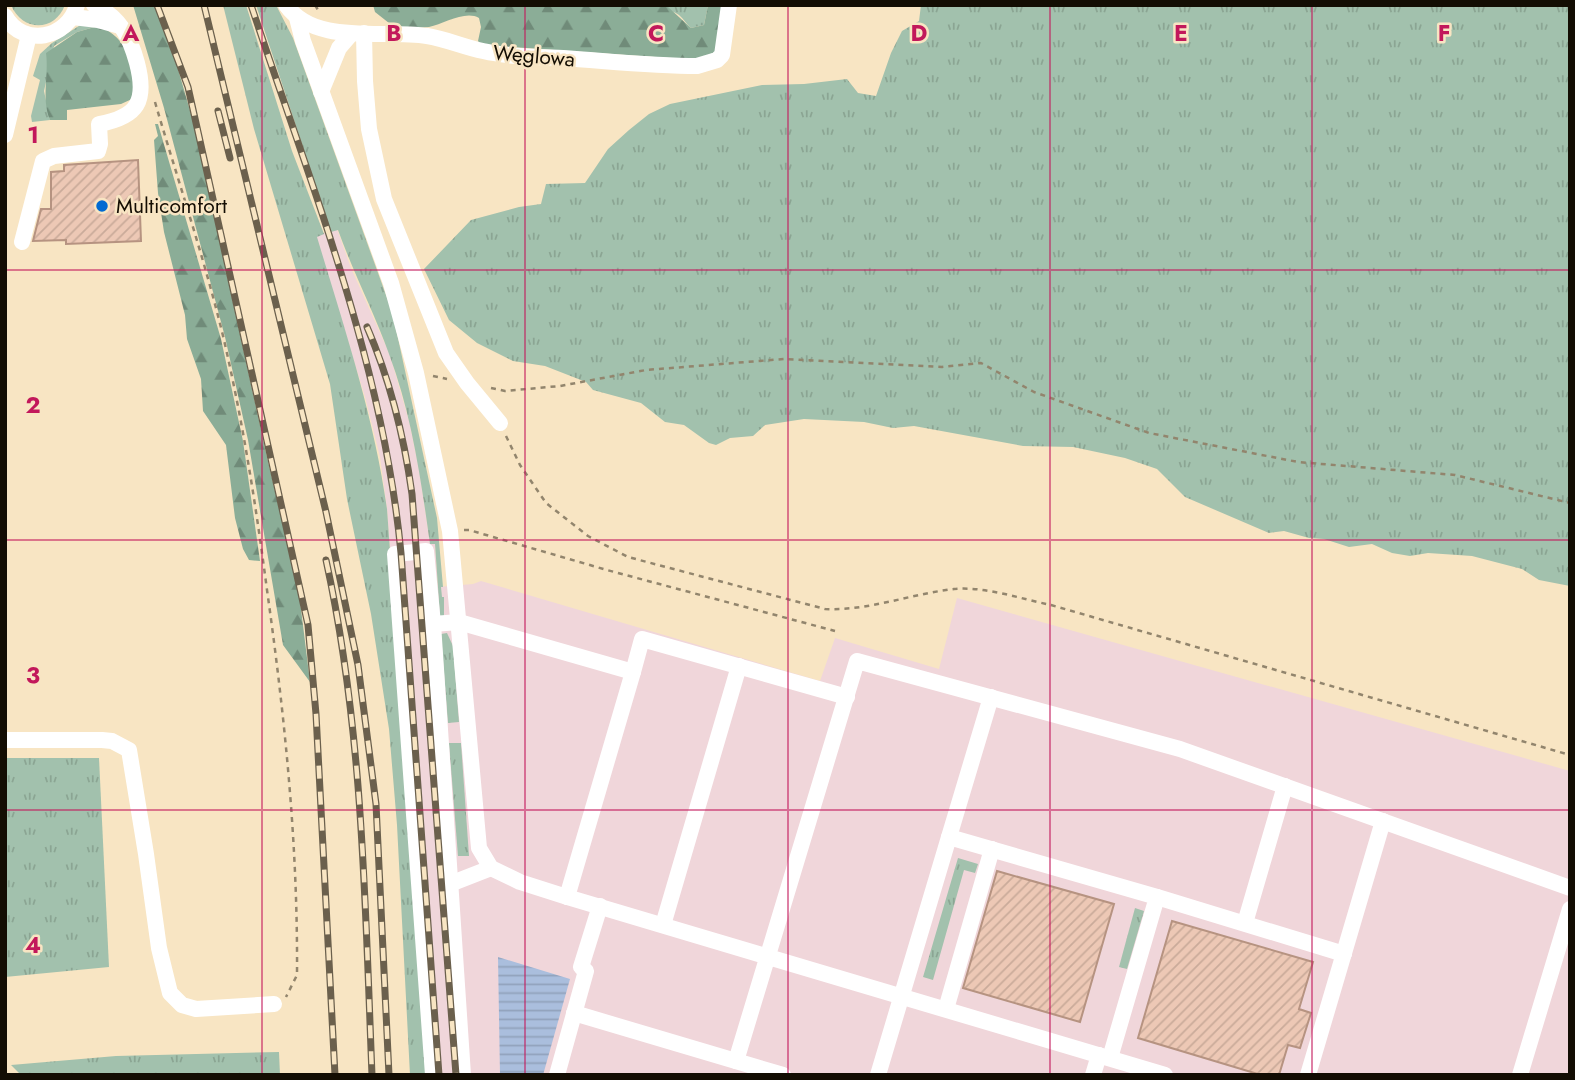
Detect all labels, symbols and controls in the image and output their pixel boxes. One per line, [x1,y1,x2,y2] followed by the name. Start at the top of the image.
[122,16,140,50] text: A
[386,16,402,50] text: B
[648,16,664,50] text: C
[911,16,928,50] text: D
[1174,16,1188,50] text: E
[1438,16,1450,50] text: F
[492,37,576,75] street label: Węglowa
[27,118,39,152] text: 1
[116,191,227,221] place label: Multicomfort
[94,198,110,214] marker: Multicomfort
[25,388,41,422] text: 2
[26,658,40,692] text: 3
[25,928,41,962] text: 4

